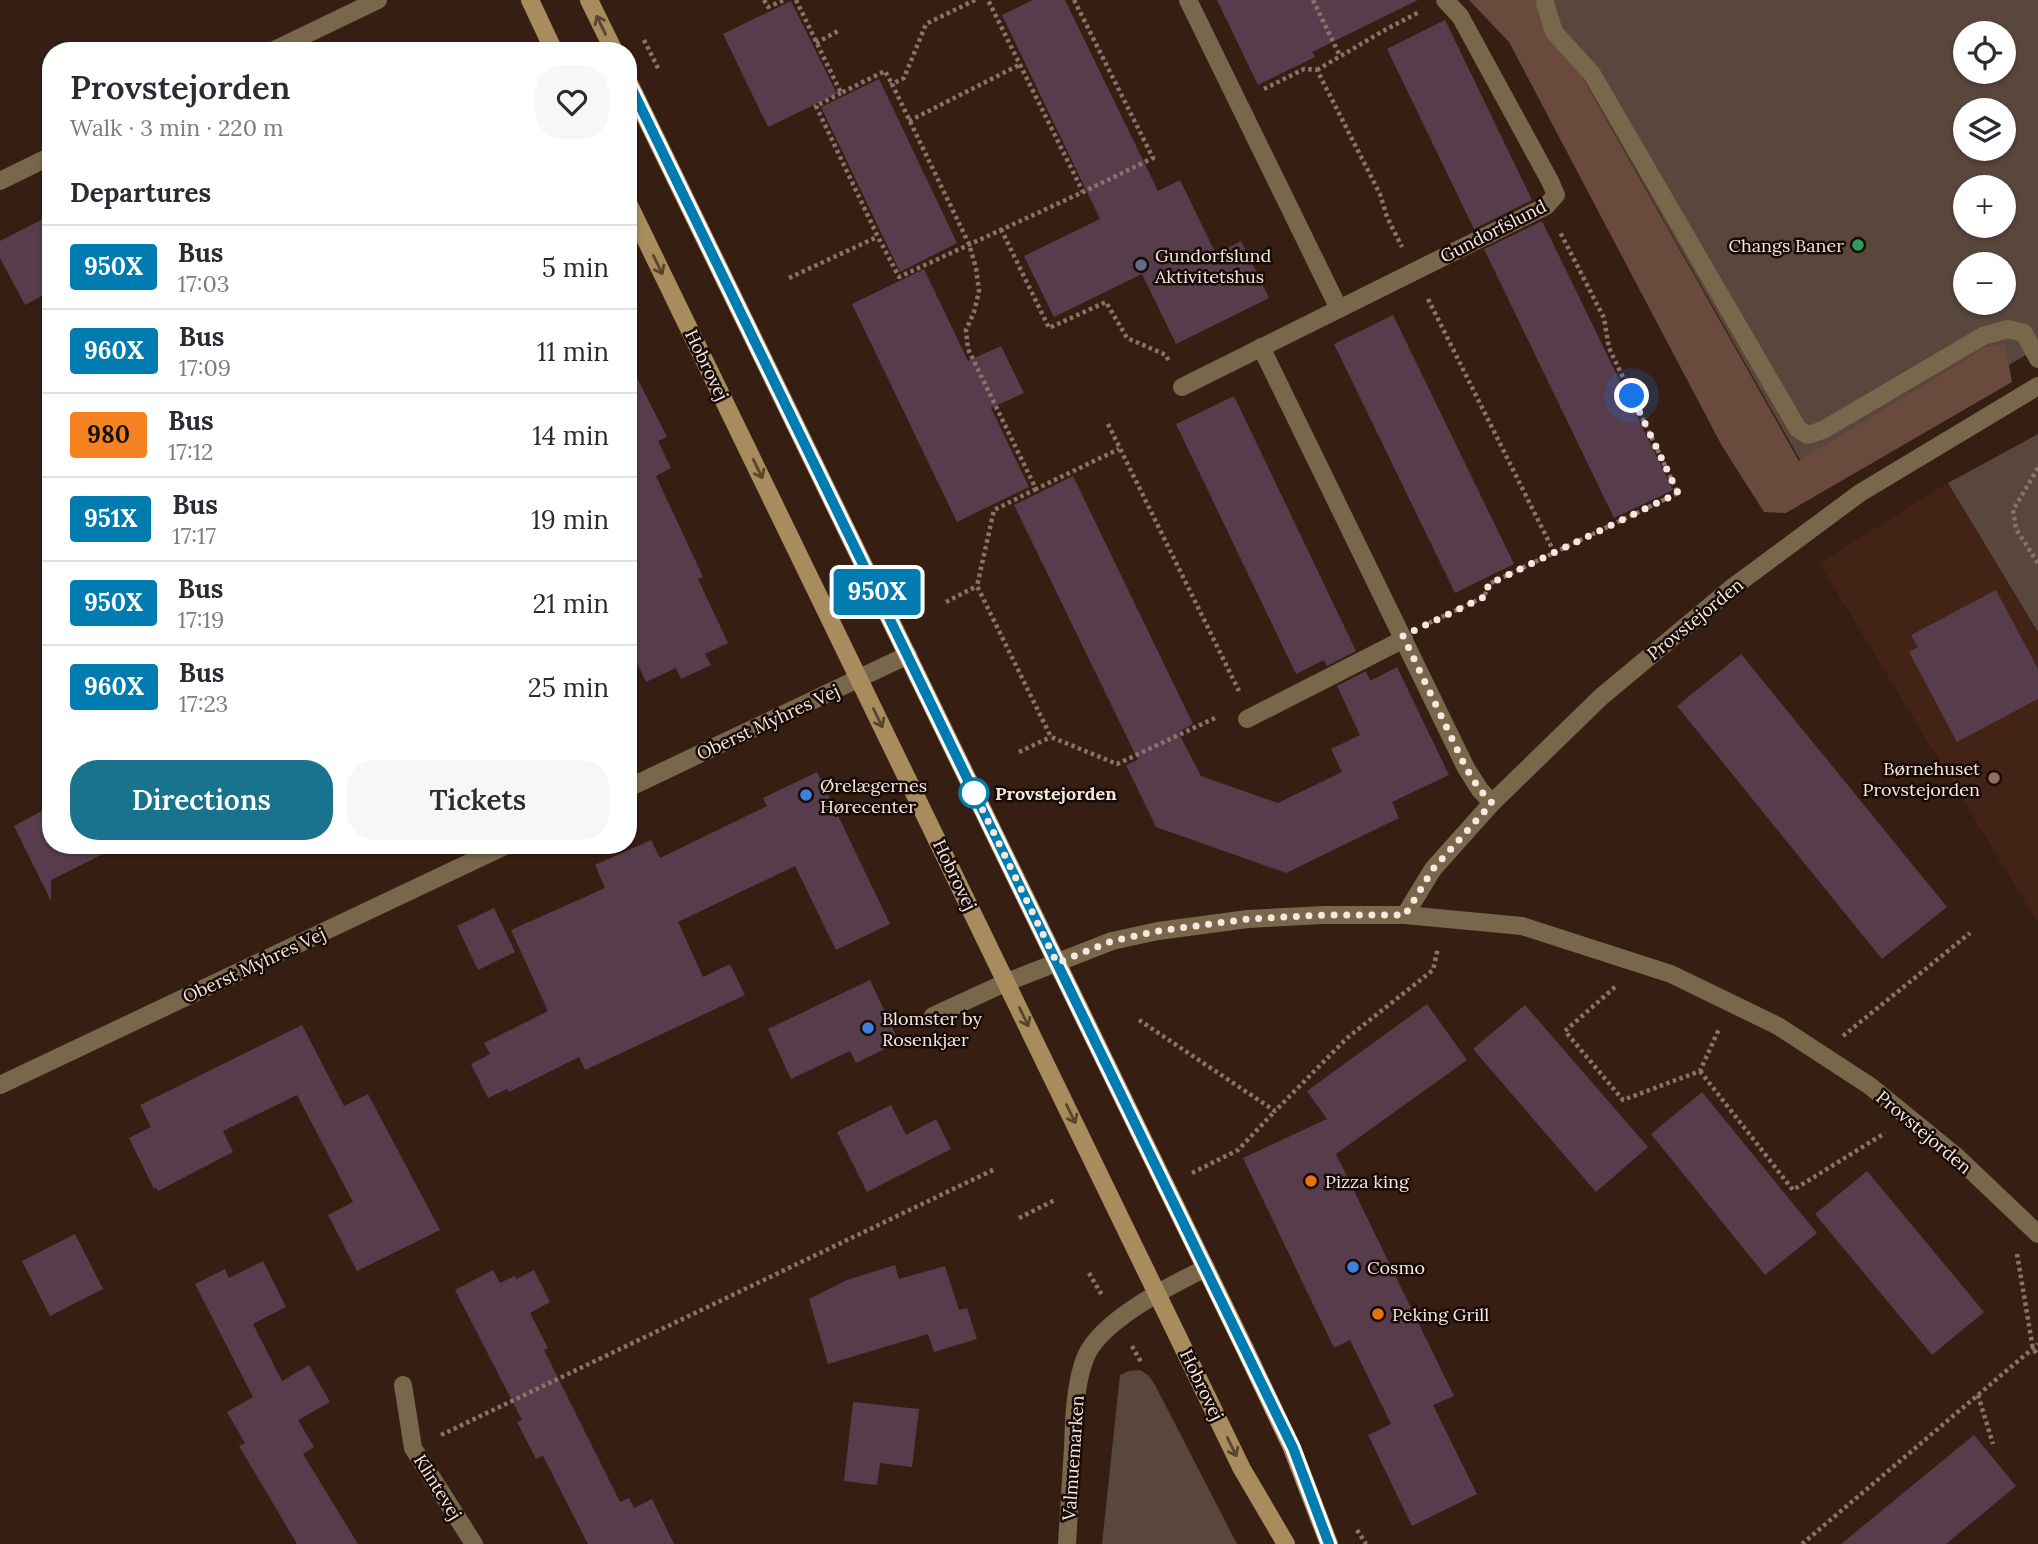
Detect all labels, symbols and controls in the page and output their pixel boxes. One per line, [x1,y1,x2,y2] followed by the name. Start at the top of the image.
[594,15,608,36] one-way arrow
[1953,21,2016,315] map controls
[1953,21,2016,84] button: locate
[535,65,609,139] button: heart
[70,66,290,108] text: Provstejorden
[1953,98,2016,161] button: layers
[70,113,284,142] text: Walk · 3 min · 220 m
[1953,175,2016,238] button: +
[70,176,211,209] text: Departures
[1436,194,1550,268] street label: Gundorfslund
[1728,234,1844,257] place label: Changs Baner
[178,236,223,269] text: Bus
[1850,237,1866,253] marker: Changs Baner
[1154,244,1271,288] place label: Gundorfslund Aktivitetshus
[84,251,143,282] text: 950X
[542,251,609,284] text: 5 min
[1953,252,2016,315] button: −
[652,254,665,275] one-way arrow
[1133,257,1149,273] marker: Gundorfslund Aktivitetshus
[178,269,230,298] text: 17:03
[179,320,224,353] text: Bus
[680,326,734,404] street label: Hobrovej
[84,335,144,366] text: 960X
[537,335,609,368] text: 11 min
[179,353,231,382] text: 17:09
[1614,378,1649,413] your location
[168,404,214,437] text: Bus
[87,419,130,450] text: 980
[532,419,609,452] text: 14 min
[168,437,213,466] text: 17:12
[751,458,765,479] one-way arrow
[172,488,218,521] text: Bus
[84,503,137,534] text: 951X
[531,503,609,536] text: 19 min
[172,521,216,550] text: 17:17
[828,569,926,615] line badge: 950X
[178,572,223,605] text: Bus
[1642,573,1748,665] street label: Provstejorden
[848,576,906,607] text: 950X
[84,587,143,618] text: 950X
[532,587,609,620] text: 21 min
[178,605,224,634] text: 17:19
[179,656,224,689] text: Bus
[84,671,144,702] text: 960X
[528,671,609,704] text: 25 min
[693,679,843,765] street label: Oberst Myhres Vej
[179,689,228,718] text: 17:23
[872,707,886,728] one-way arrow
[1862,757,1980,801] place label: Børnehuset Provstejorden
[70,760,333,840] button: Directions
[347,760,609,840] button: Tickets
[1986,770,2002,786] marker: Børnehuset Provstejorden
[820,774,927,818] place label: Ørelægernes Hørecenter
[959,778,989,808] marker: Provstejorden
[995,782,1117,805] place label: Provstejorden
[798,787,814,803] marker: Ørelægernes Hørecenter
[928,836,982,914] street label: Hobrovej
[179,922,329,1008] street label: Oberst Myhres Vej
[1018,1006,1032,1027] one-way arrow
[882,1007,982,1051] place label: Blomster by Rosenkjær
[860,1020,876,1036] marker: Blomster by Rosenkjær
[1872,1085,1976,1179] street label: Provstejorden
[1065,1103,1079,1124] one-way arrow
[1325,1170,1410,1193] place label: Pizza king
[1303,1173,1319,1189] marker: Pizza king
[1367,1256,1425,1279] place label: Cosmo
[1345,1259,1361,1275] marker: Cosmo
[1392,1303,1489,1326] place label: Peking Grill
[1370,1306,1386,1322] marker: Peking Grill
[1175,1346,1229,1424] street label: Hobrovej
[1057,1395,1089,1522] street label: Valmuemarken
[1225,1436,1239,1457] one-way arrow
[409,1450,467,1524] street label: Klintevej

